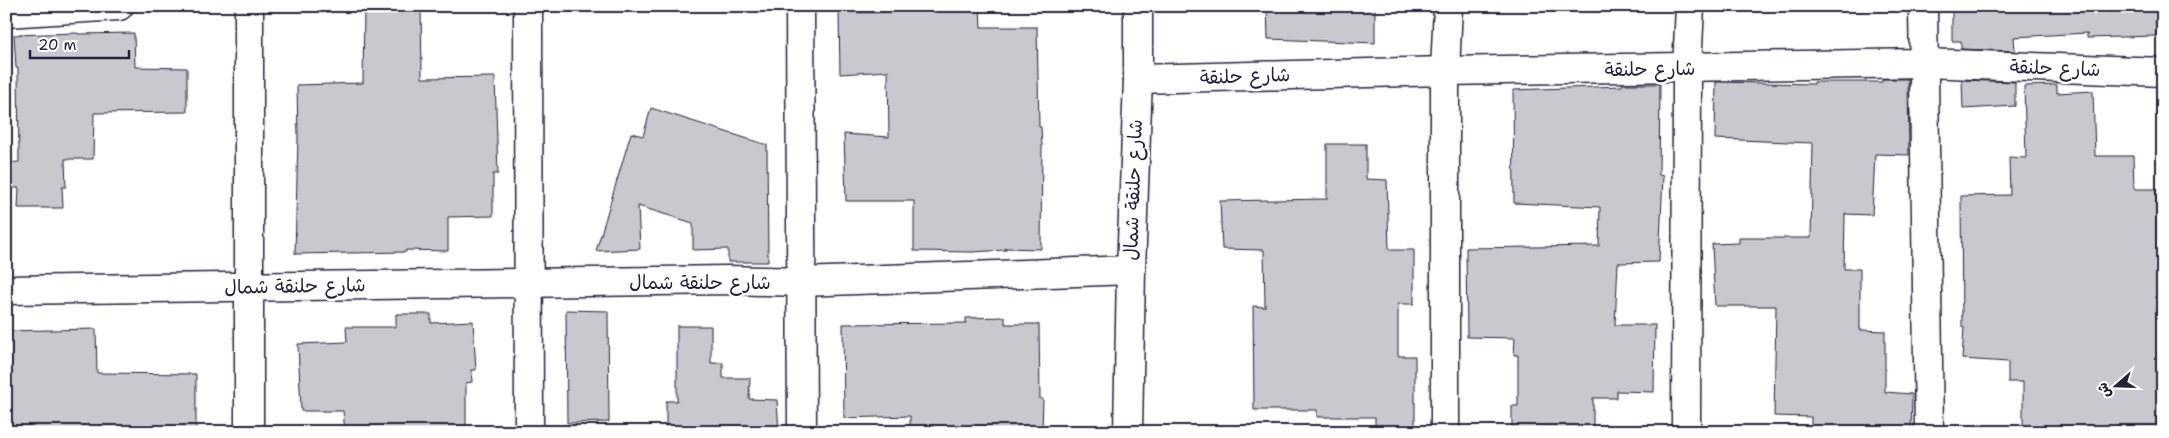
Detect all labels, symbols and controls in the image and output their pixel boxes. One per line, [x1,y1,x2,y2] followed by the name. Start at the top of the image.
[30,28,129,60] scale bar
[38,35,77,55] text: 20 m
[2009,54,2101,83] street label: شارع حلنقة
[1604,56,1696,83] street label: شارع حلنقة
[1199,62,1291,91] street label: شارع حلنقة
[1118,119,1149,261] street label: شارع حلنقة شمال
[629,270,771,296] street label: شارع حلنقة شمال
[224,272,366,301] street label: شارع حلنقة شمال
[2092,360,2142,410] north arrow
[2093,380,2115,401] text: ش

